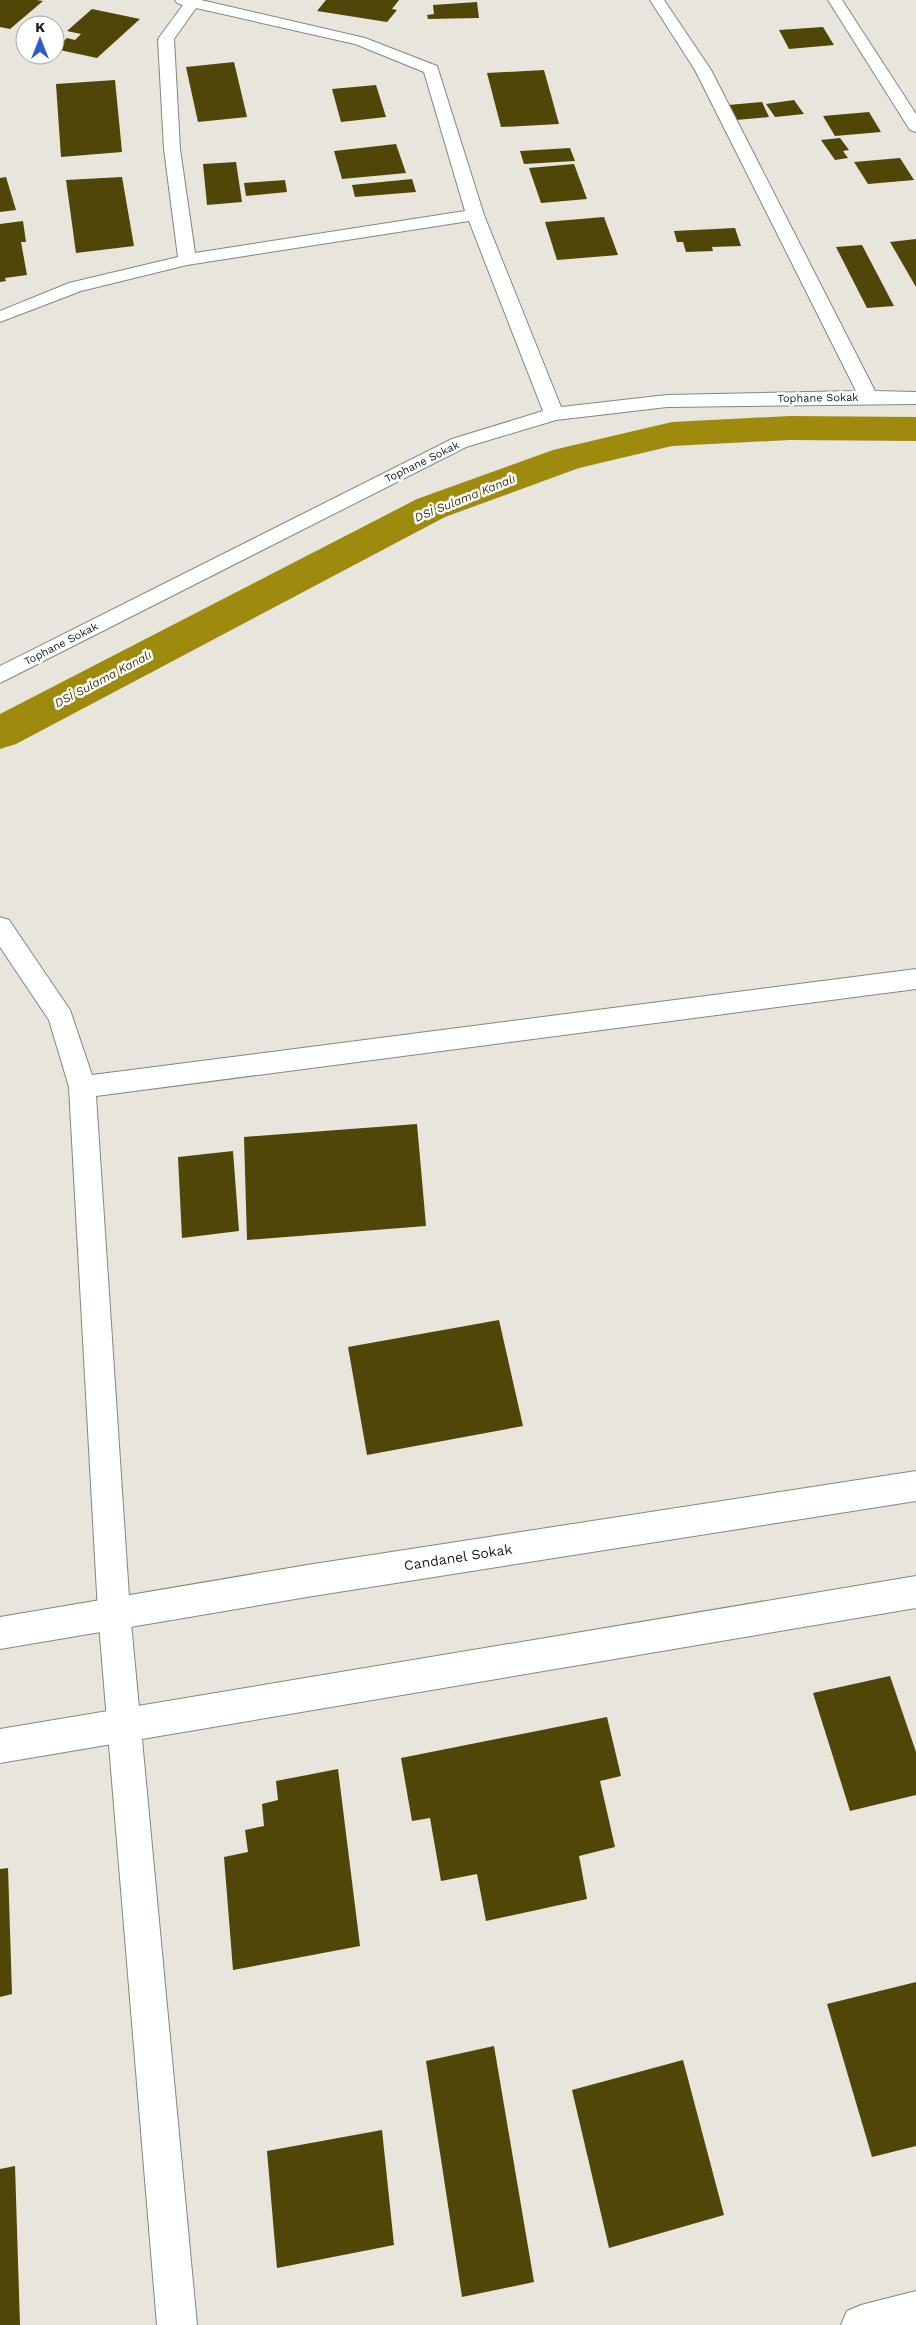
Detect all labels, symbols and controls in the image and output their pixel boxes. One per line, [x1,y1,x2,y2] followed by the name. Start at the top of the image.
[15,15,65,65] north arrow
[35,19,45,35] text: K
[777,391,859,405] street label: Tophane Sokak
[383,438,461,486] street label: Tophane Sokak
[412,471,518,525] water label: DSİ Sulama Kanalı
[22,620,100,668] street label: Tophane Sokak
[52,648,154,710] water label: DSİ Sulama Kanalı
[403,1541,513,1573] street label: Candanel Sokak

